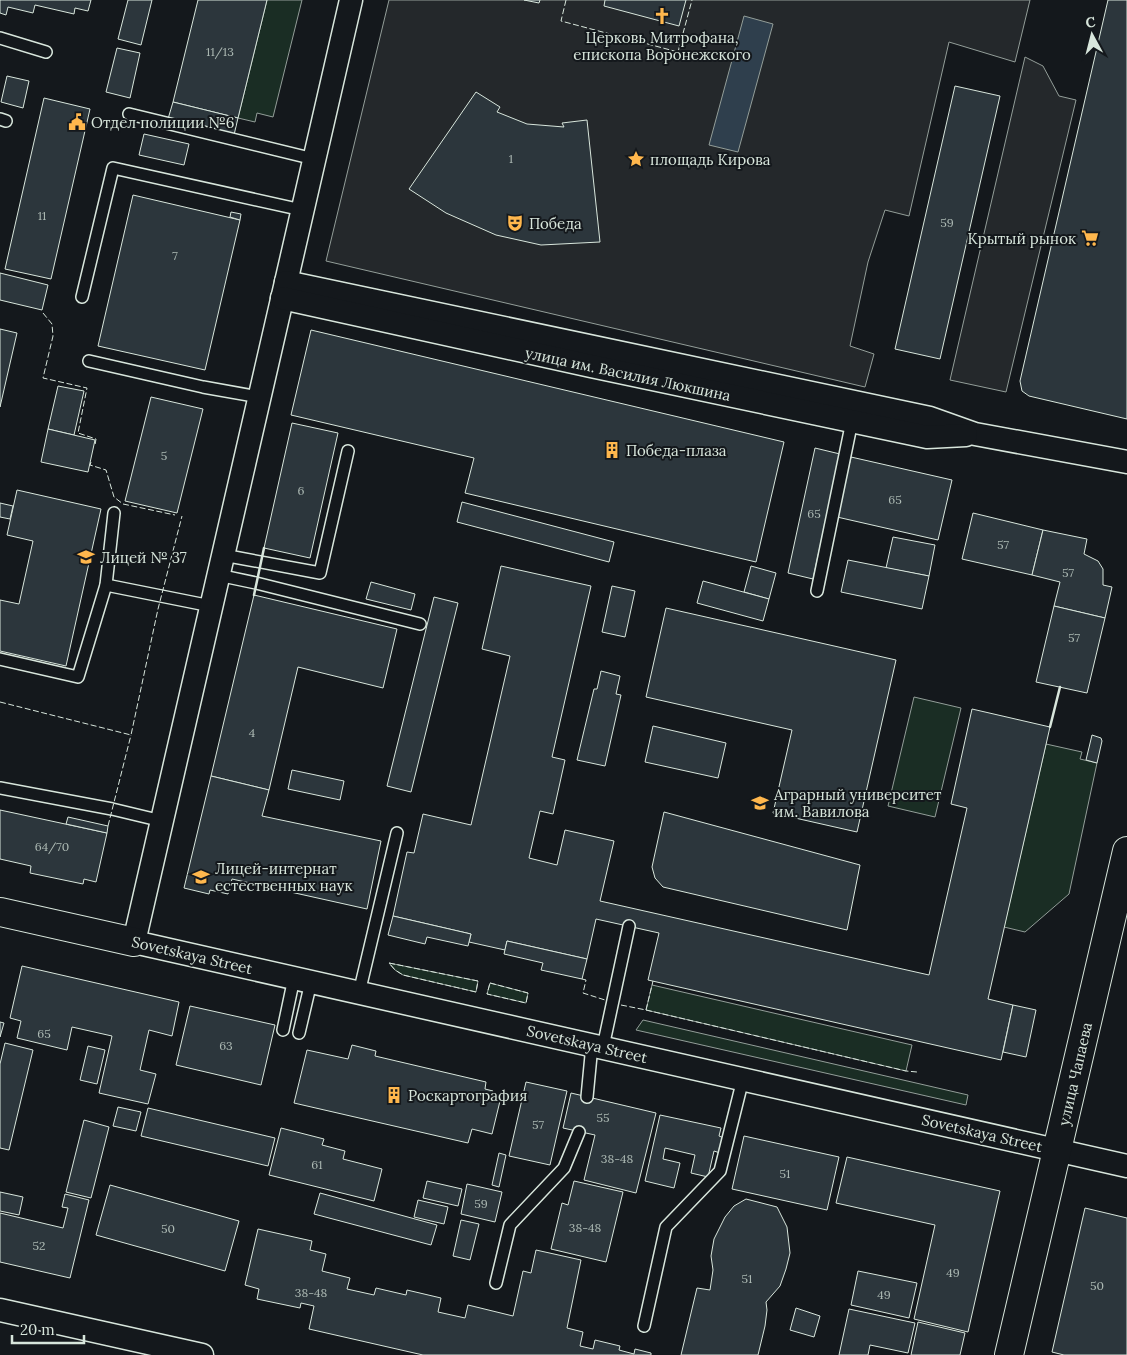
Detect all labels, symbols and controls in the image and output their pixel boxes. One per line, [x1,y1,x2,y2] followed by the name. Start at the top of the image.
[652,6,672,26] church icon: Церковь Митрофана, епископа Воронежского
[1067,10,1117,60] north arrow
[1085,13,1097,32] text: С
[573,28,751,64] place label: Церковь Митрофана, епископа Воронежского
[206,44,234,60] house number: 11/13
[67,112,87,132] public building icon: Отдел полиции №6
[91,113,234,132] place label: Отдел полиции №6
[626,149,646,169] place icon: площадь Кирова
[650,150,771,169] place label: площадь Кирова
[509,151,513,166] house number: 1
[38,208,46,223] house number: 11
[505,213,525,233] theatre icon: Победа
[529,214,582,233] place label: Победа
[940,215,954,230] house number: 59
[1080,228,1100,248] supermarket icon: Крытый рынок
[968,229,1076,248] place label: Крытый рынок
[172,248,178,263] house number: 7
[524,343,733,405] street label: улица им. Василия Люкшина
[602,440,622,460] building icon: Победа-плаза
[626,441,727,460] place label: Победа-плаза
[161,448,167,463] house number: 5
[298,483,305,498] house number: 6
[888,492,902,507] house number: 65
[807,506,821,521] house number: 65
[997,537,1010,552] house number: 57
[76,547,96,567] school or university icon: Лицей № 37
[100,548,187,567] place label: Лицей № 37
[1062,565,1075,580] house number: 57
[1068,630,1081,645] house number: 57
[249,725,256,740] house number: 4
[773,785,942,821] place label: Аграрный университет им. Вавилова
[750,793,770,813] school or university icon: Аграрный университет им. Вавилова
[35,839,69,855] house number: 64/70
[215,859,352,895] place label: Лицей-интернат естественных наук
[191,867,211,887] school or university icon: Лицей-интернат естественных наук
[130,932,254,978] street label: Sovetskaya Street
[1054,1020,1096,1128] street label: улица Чапаева
[525,1021,649,1067] street label: Sovetskaya Street
[37,1026,51,1041] house number: 65
[219,1038,233,1053] house number: 63
[384,1085,404,1105] building icon: Роскартография
[408,1086,527,1105] place label: Роскартография
[596,1110,610,1125] house number: 55
[920,1110,1044,1156] street label: Sovetskaya Street
[532,1117,545,1132] house number: 57
[601,1151,634,1166] house number: 38-48
[311,1157,323,1172] house number: 61
[780,1166,790,1181] house number: 51
[474,1196,488,1211] house number: 59
[569,1220,602,1235] house number: 38-48
[161,1221,175,1236] house number: 50
[33,1238,45,1253] house number: 52
[946,1265,960,1280] house number: 49
[742,1271,752,1286] house number: 51
[1090,1278,1104,1293] house number: 50
[295,1285,328,1300] house number: 38-48
[877,1287,891,1302] house number: 49
[12,1312,85,1344] scale bar
[20,1320,55,1339] text: 20 m

